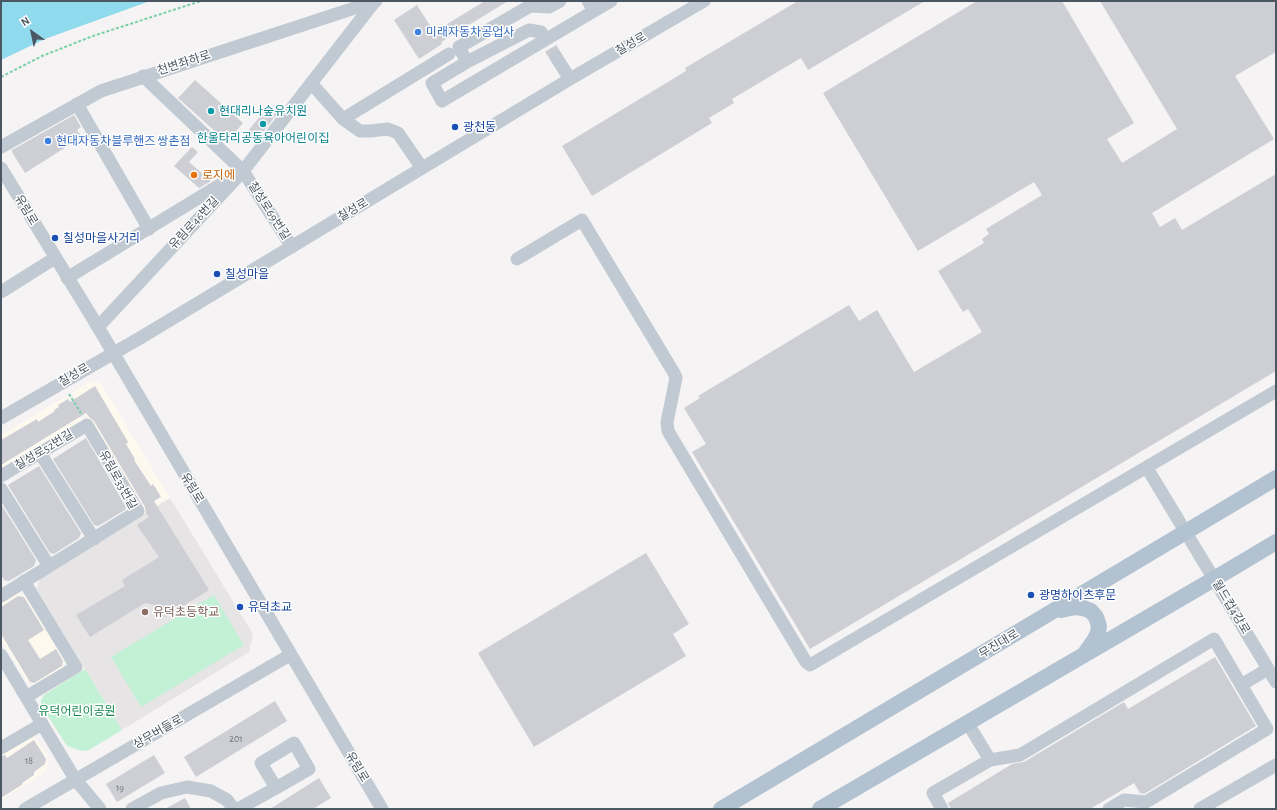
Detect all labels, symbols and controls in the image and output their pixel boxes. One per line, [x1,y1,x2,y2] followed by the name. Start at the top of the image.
[12,12,52,52] north arrow
[19,15,31,28] text: N
[426,25,514,39] place label: 미래자동차공업사
[413,27,423,37] marker: 미래자동차공업사
[613,29,649,59] street label: 칠성로
[156,48,212,78] street label: 천변좌하로
[219,104,307,118] place label: 현대리나숲유치원
[206,106,216,116] marker: 현대리나숲유치원
[258,119,268,129] marker: 한울타리공동육아어린이집
[463,120,496,134] place label: 광천동
[450,122,460,132] marker: 광천동
[197,131,329,145] place label: 한울타리공동육아어린이집
[56,134,190,148] place label: 현대자동차블루핸즈 쌍촌점
[43,136,53,146] marker: 현대자동차블루핸즈 쌍촌점
[202,168,235,182] place label: 로지에
[189,170,199,180] marker: 로지에
[245,179,293,243] street label: 칠성로69번길
[11,192,41,228] street label: 유림로
[166,194,222,252] street label: 유림로46번길
[335,195,371,225] street label: 칠성로
[63,231,140,245] place label: 칠성마을사거리
[50,233,60,243] marker: 칠성마을사거리
[225,267,269,281] place label: 칠성마을
[212,269,222,279] marker: 칠성마을
[56,360,92,390] street label: 칠성로
[12,427,76,473] street label: 칠성로52번길
[96,448,140,512] street label: 유림로33번길
[177,470,207,506] street label: 유림로
[1209,577,1253,637] street label: 월드컵4강로
[1039,588,1116,602] place label: 광명하이츠후문
[1026,590,1036,600] marker: 광명하이츠후문
[248,600,292,614] place label: 유덕초교
[235,602,245,612] marker: 유덕초교
[153,605,219,619] place label: 유덕초등학교
[140,607,150,617] marker: 유덕초등학교
[976,626,1022,662] street label: 무진대로
[38,704,116,718] park label: 유덕어린이공원
[130,712,186,752] street label: 상무버들로
[229,733,243,745] house number: 201
[342,749,372,785] street label: 유림로
[25,755,33,767] house number: 18
[116,782,124,794] house number: 19

